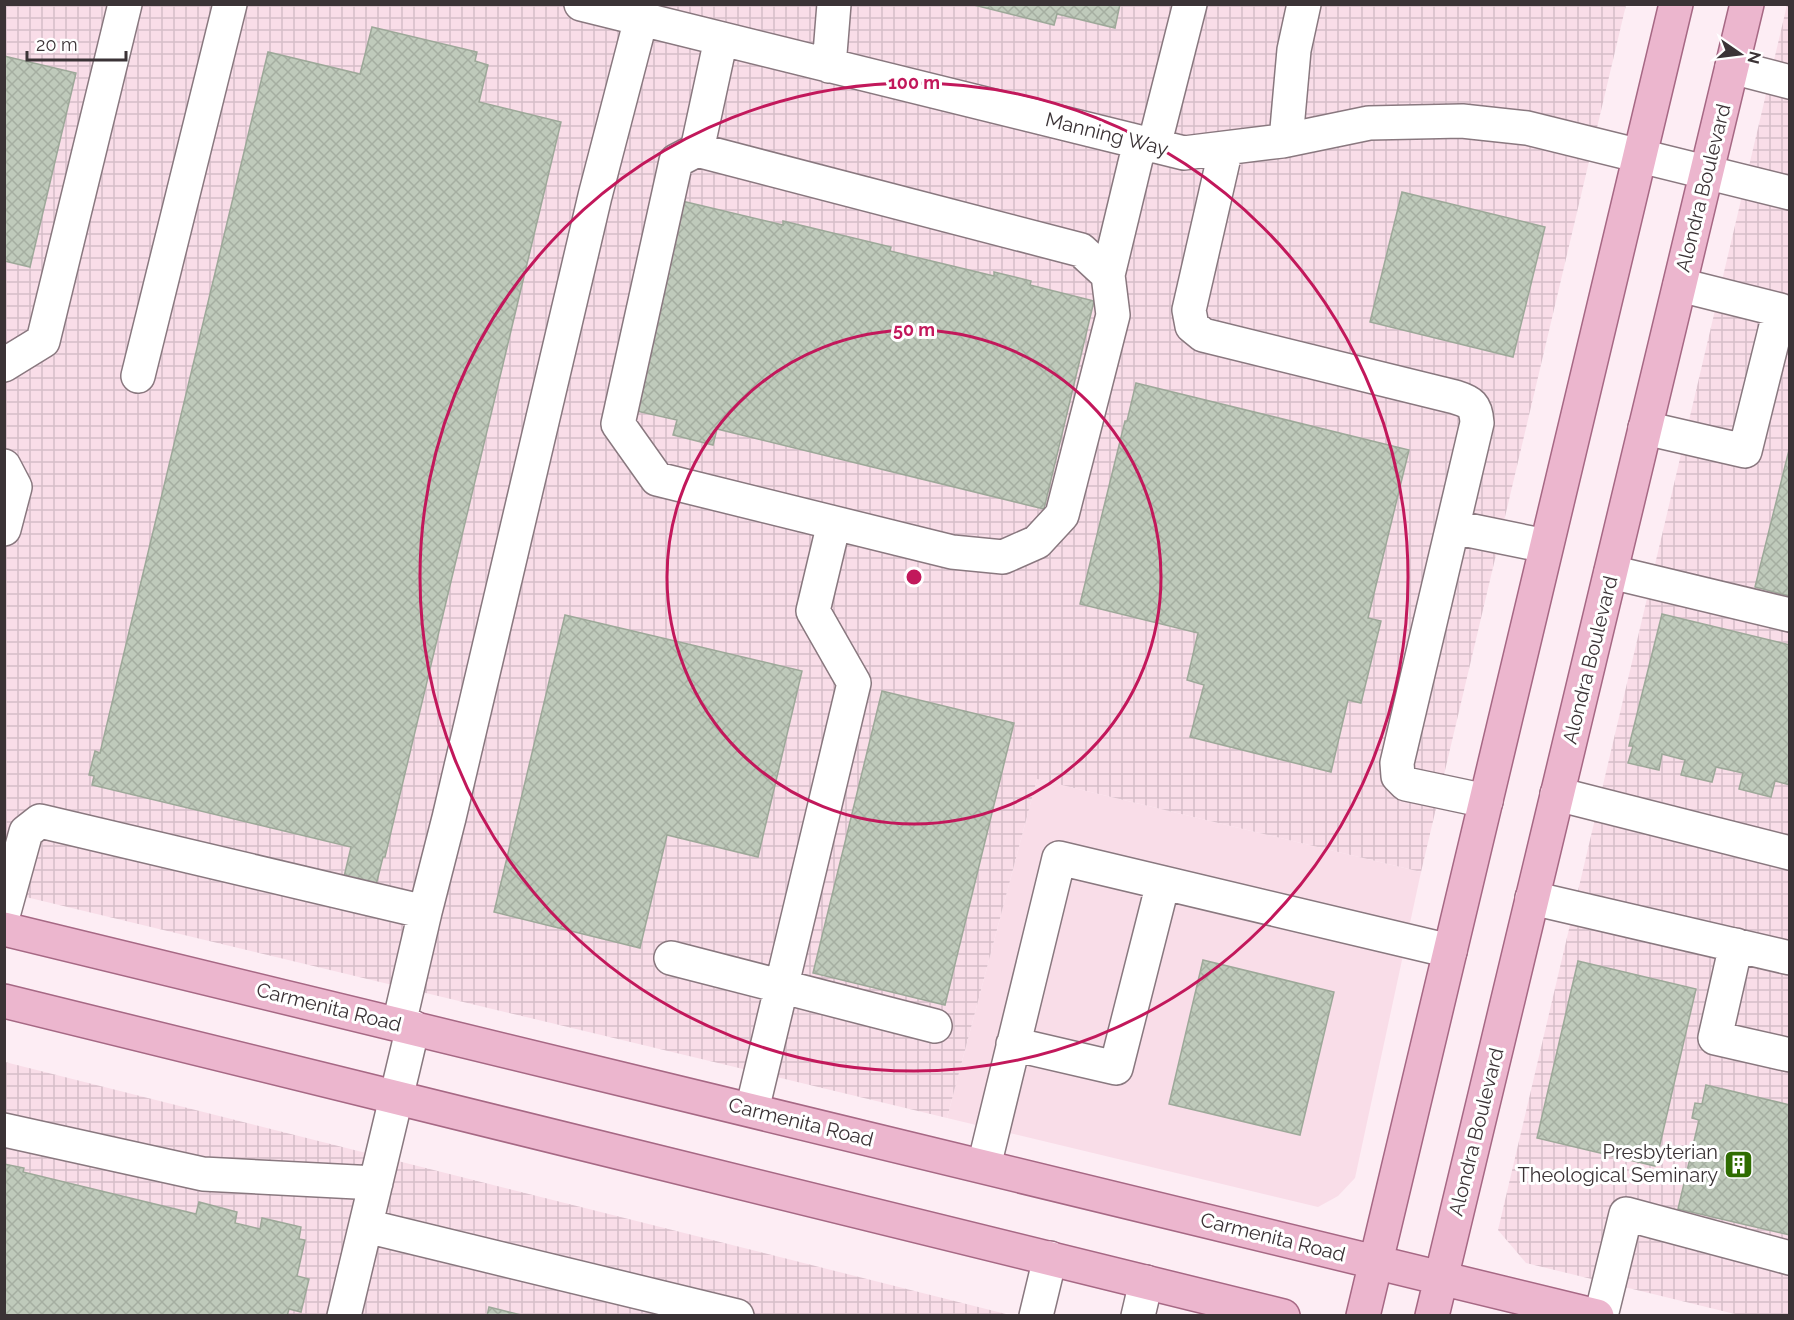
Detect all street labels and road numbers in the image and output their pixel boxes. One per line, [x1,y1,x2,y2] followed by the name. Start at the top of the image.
[1671,101,1735,275] street label: Alondra Boulevard
[1043,107,1171,161] street label: Manning Way
[1558,573,1622,747] street label: Alondra Boulevard
[254,977,404,1037] street label: Carmenita Road
[1444,1045,1508,1219] street label: Alondra Boulevard
[726,1092,876,1152] street label: Carmenita Road
[1198,1207,1348,1267] street label: Carmenita Road

